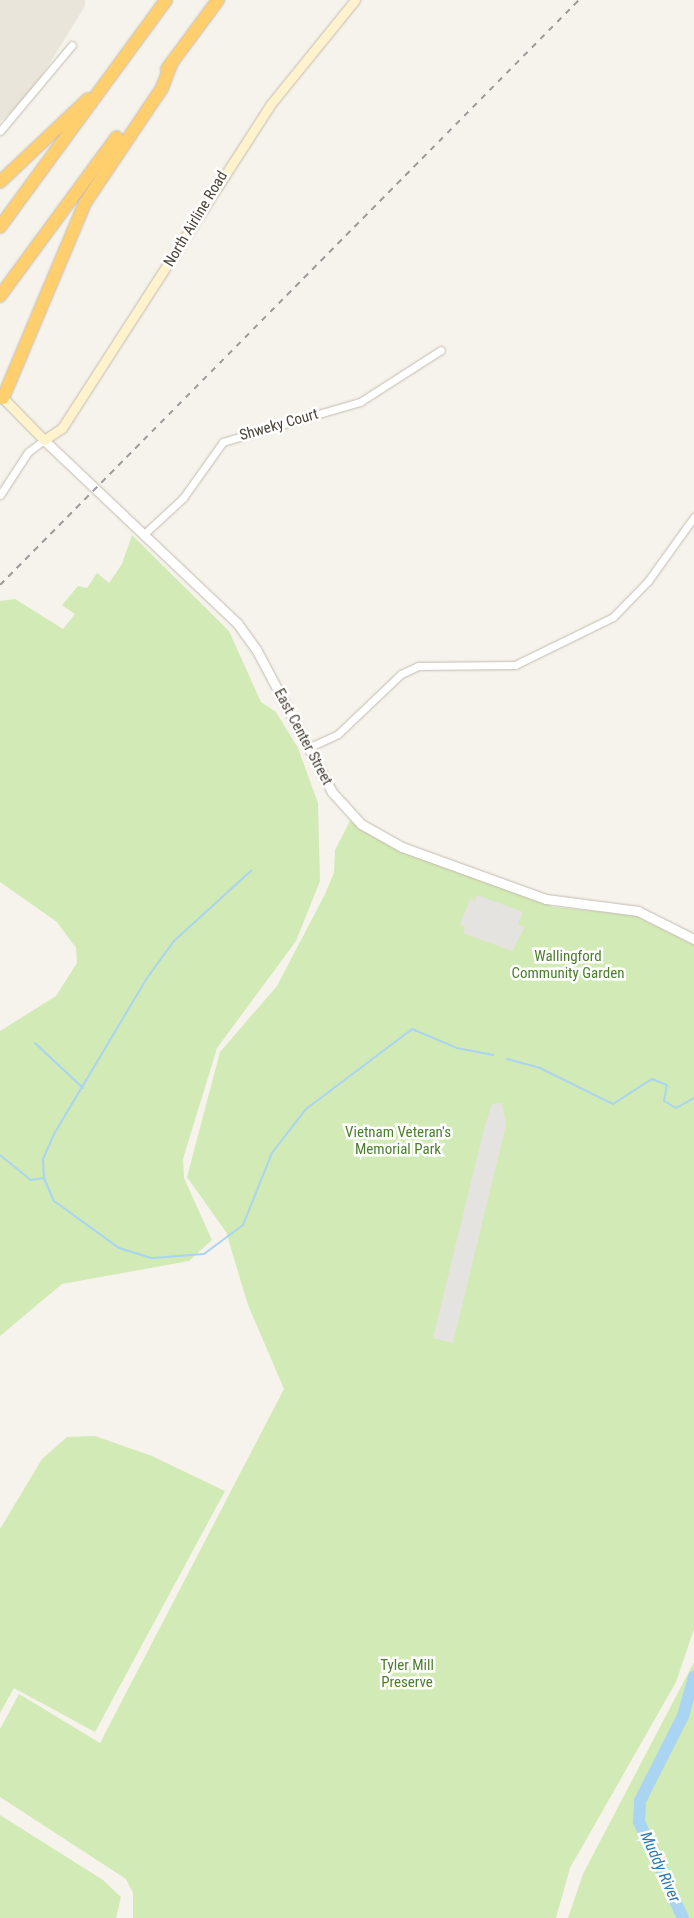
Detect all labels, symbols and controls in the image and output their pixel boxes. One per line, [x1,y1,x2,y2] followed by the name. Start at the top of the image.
[160,168,232,270] street label: North Airline Road
[238,405,320,445] street label: Shweky Court
[270,686,336,788] street label: East Center Street
[512,947,624,982] park label: Wallingford Community Garden
[345,1123,451,1158] park label: Vietnam Veteran's Memorial Park
[380,1656,434,1691] park label: Tyler Mill Preserve
[636,1829,684,1905] water label: Muddy River

